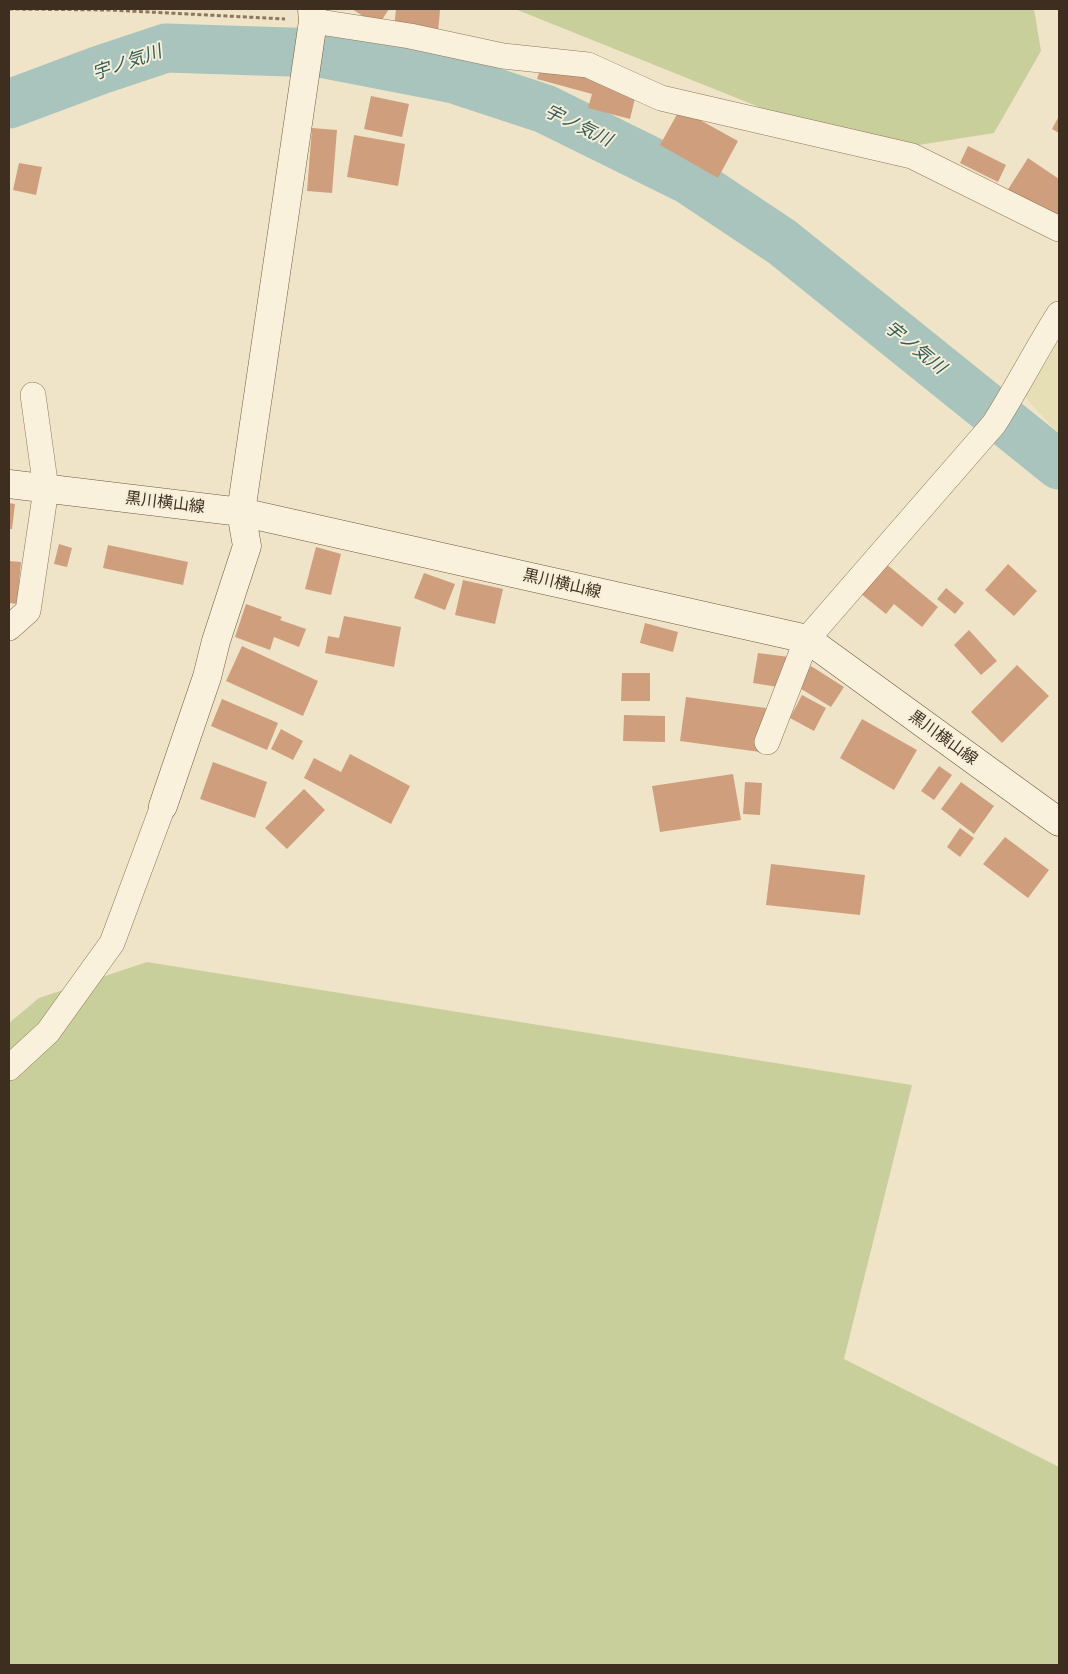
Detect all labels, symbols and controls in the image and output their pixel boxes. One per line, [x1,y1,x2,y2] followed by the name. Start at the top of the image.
[89,41,165,85] water label: 宇ノ気川
[541,101,615,151] water label: 宇ノ気川
[880,317,950,379] water label: 宇ノ気川
[124,489,206,517] street label: 黒川横山線
[521,566,603,602] street label: 黒川横山線
[905,707,981,769] street label: 黒川横山線

